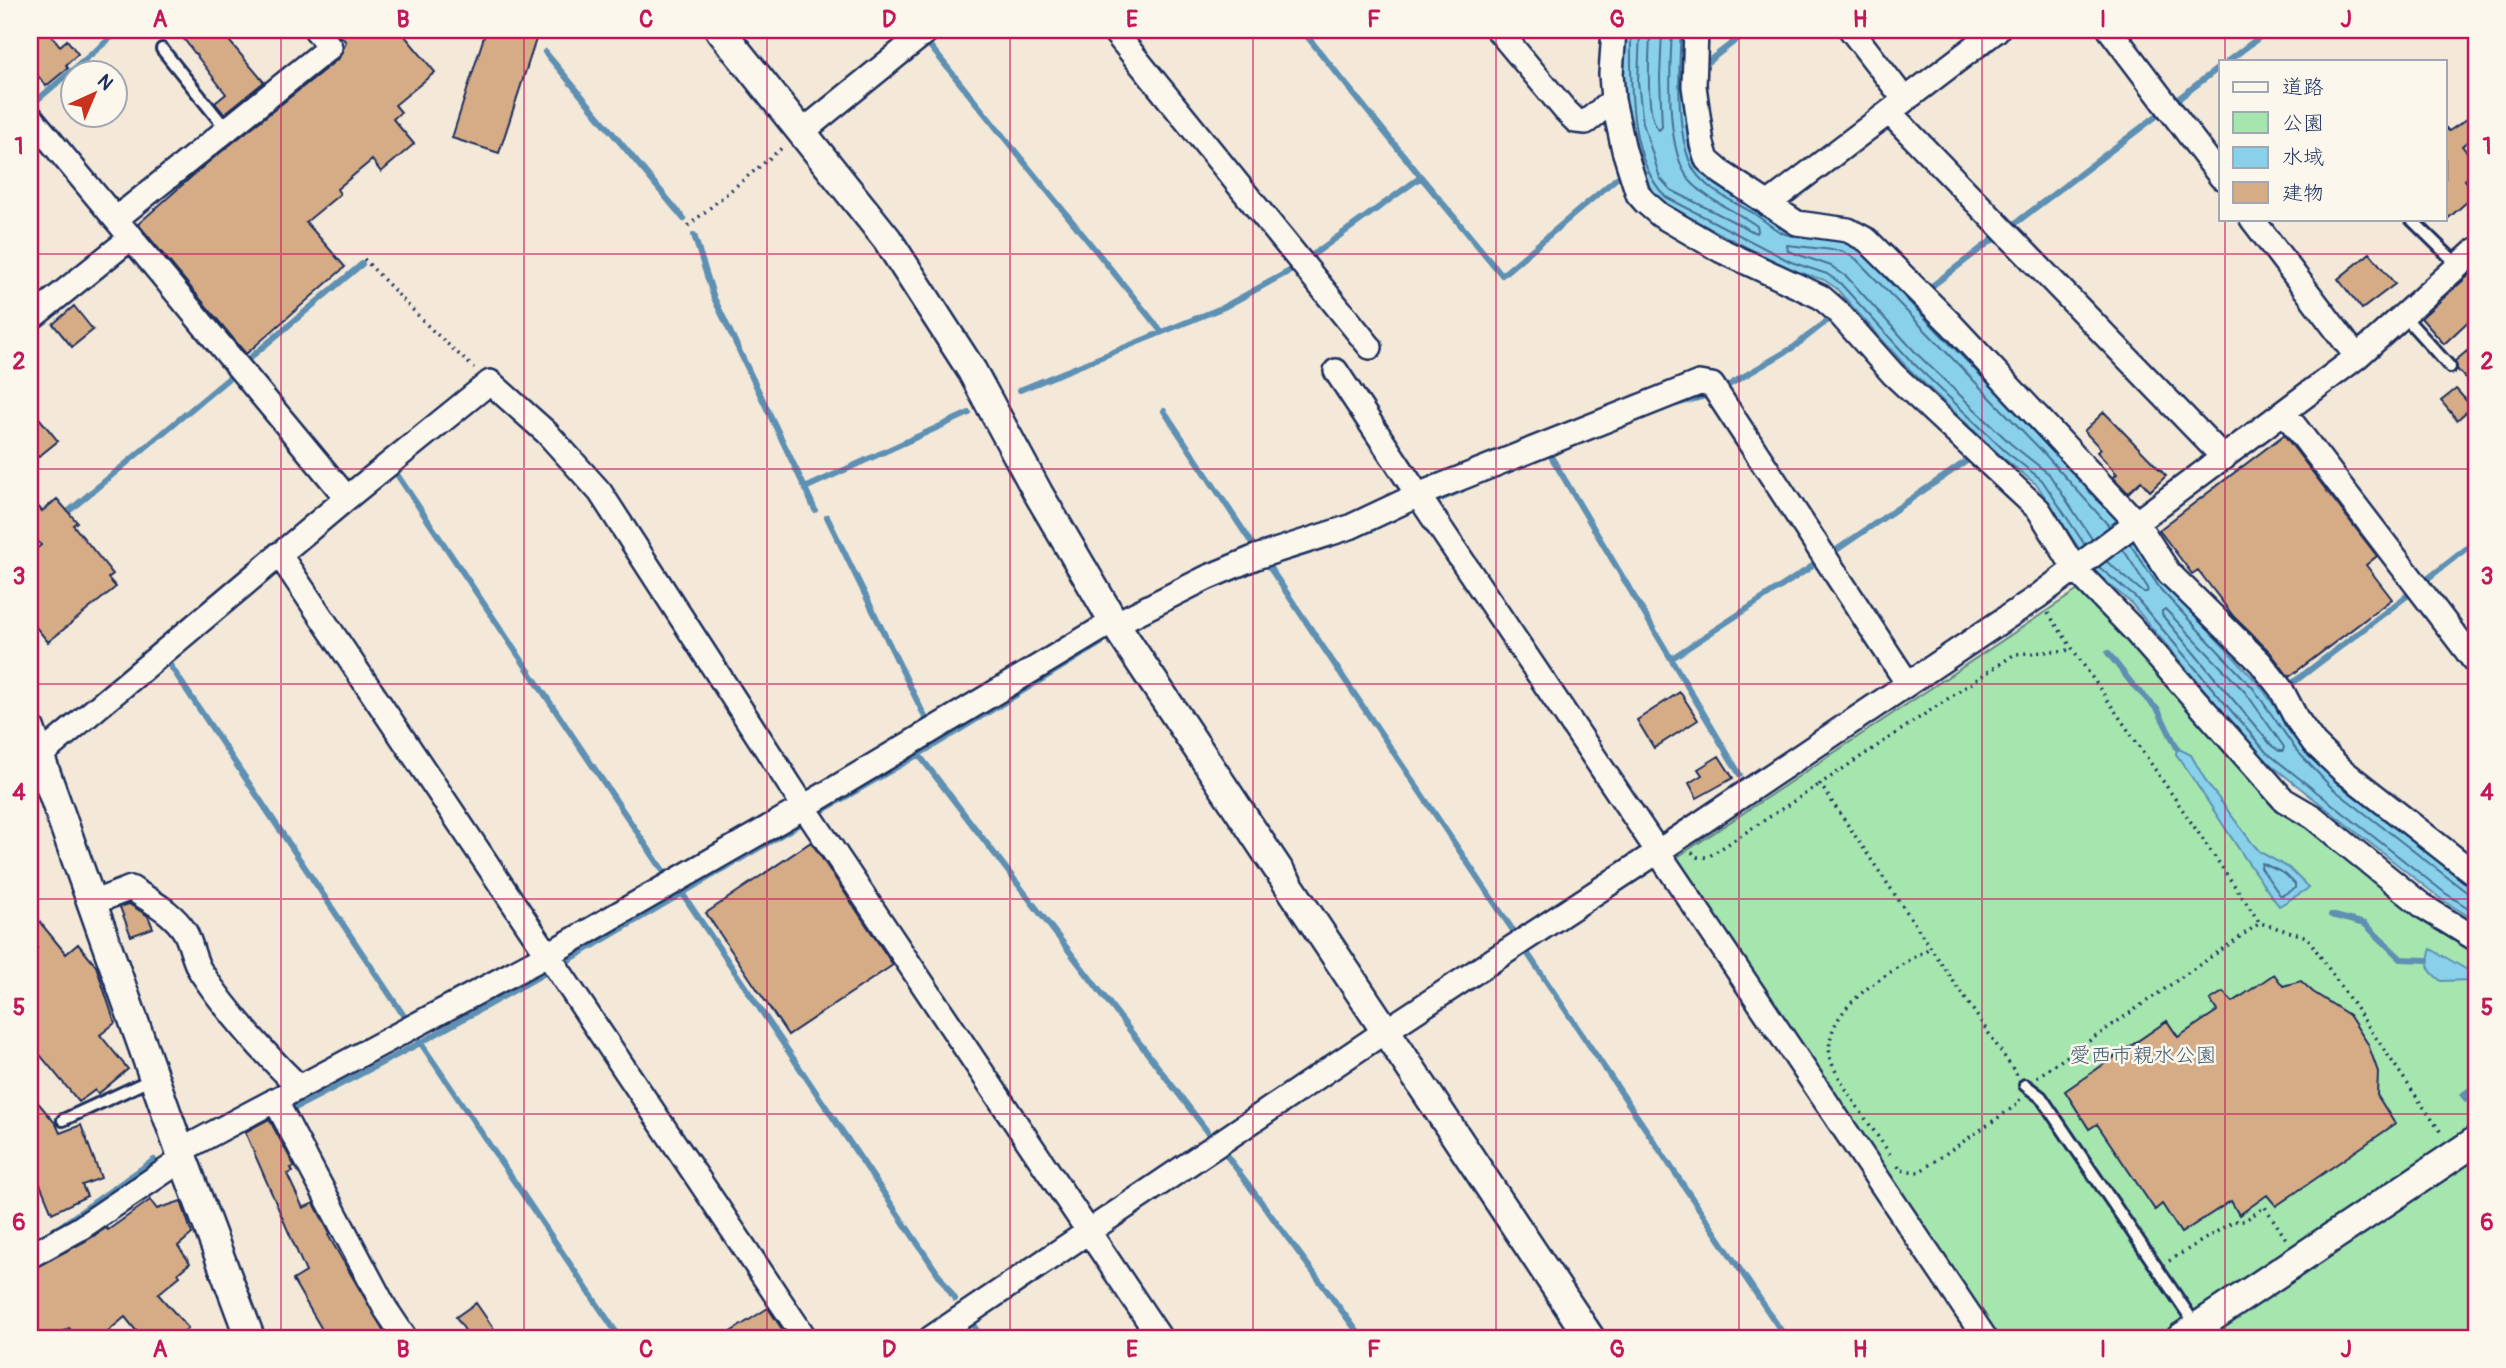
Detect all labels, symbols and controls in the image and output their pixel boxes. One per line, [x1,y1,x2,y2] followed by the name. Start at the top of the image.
[153,5,168,34] text: A
[396,5,410,34] text: B
[639,5,653,34] text: C
[882,5,896,34] text: D
[1126,5,1138,34] text: E
[1367,5,1381,34] text: F
[1609,5,1625,34] text: G
[1853,5,1867,34] text: H
[2100,5,2106,34] text: I
[2340,5,2352,34] text: J
[60,60,130,130] north arrow
[2219,60,2446,220] legend
[92,69,118,96] text: N
[2282,74,2324,101] text: 道路
[2282,110,2324,137] text: 公園
[15,132,24,161] text: 1
[2483,132,2492,161] text: 1
[2282,144,2324,171] text: 水域
[2282,180,2324,207] text: 建物
[13,347,26,376] text: 2
[2481,347,2494,376] text: 2
[13,562,25,591] text: 3
[2481,562,2493,591] text: 3
[12,778,26,807] text: 4
[2480,778,2494,807] text: 4
[13,993,25,1022] text: 5
[2481,993,2493,1022] text: 5
[2070,1042,2217,1069] park label: 愛西市親水公園
[12,1208,26,1237] text: 6
[2480,1208,2494,1237] text: 6
[153,1335,168,1364] text: A
[396,1335,410,1364] text: B
[639,1335,653,1364] text: C
[882,1335,896,1364] text: D
[1126,1335,1138,1364] text: E
[1367,1335,1381,1364] text: F
[1609,1335,1625,1364] text: G
[1853,1335,1867,1364] text: H
[2100,1335,2106,1364] text: I
[2340,1335,2352,1364] text: J

